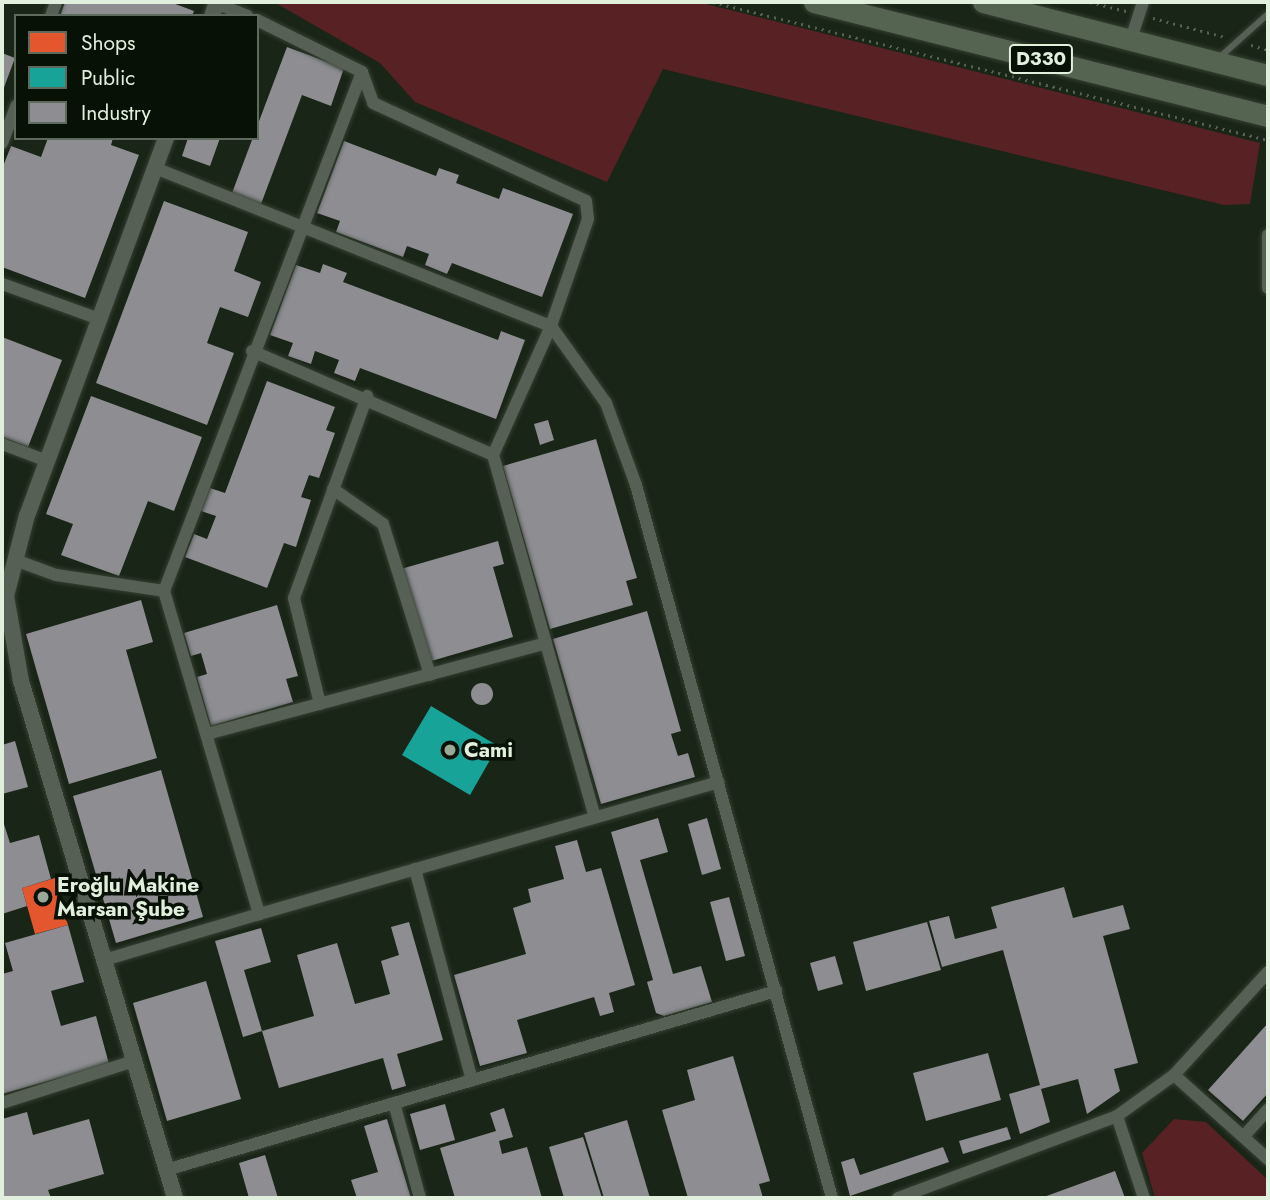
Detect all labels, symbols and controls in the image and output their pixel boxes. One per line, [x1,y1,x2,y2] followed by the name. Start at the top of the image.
[14,14,259,140] legend
[81,28,135,58] text: Shops
[1008,44,1074,74] road number: D330
[81,63,135,93] text: Public
[81,98,151,128] text: Industry
[464,737,513,763] place label: Cami
[442,742,458,758] marker: Cami
[57,872,199,922] place label: Eroğlu Makine Marsan Şube
[35,889,51,905] marker: Eroğlu Makine Marsan Şube

